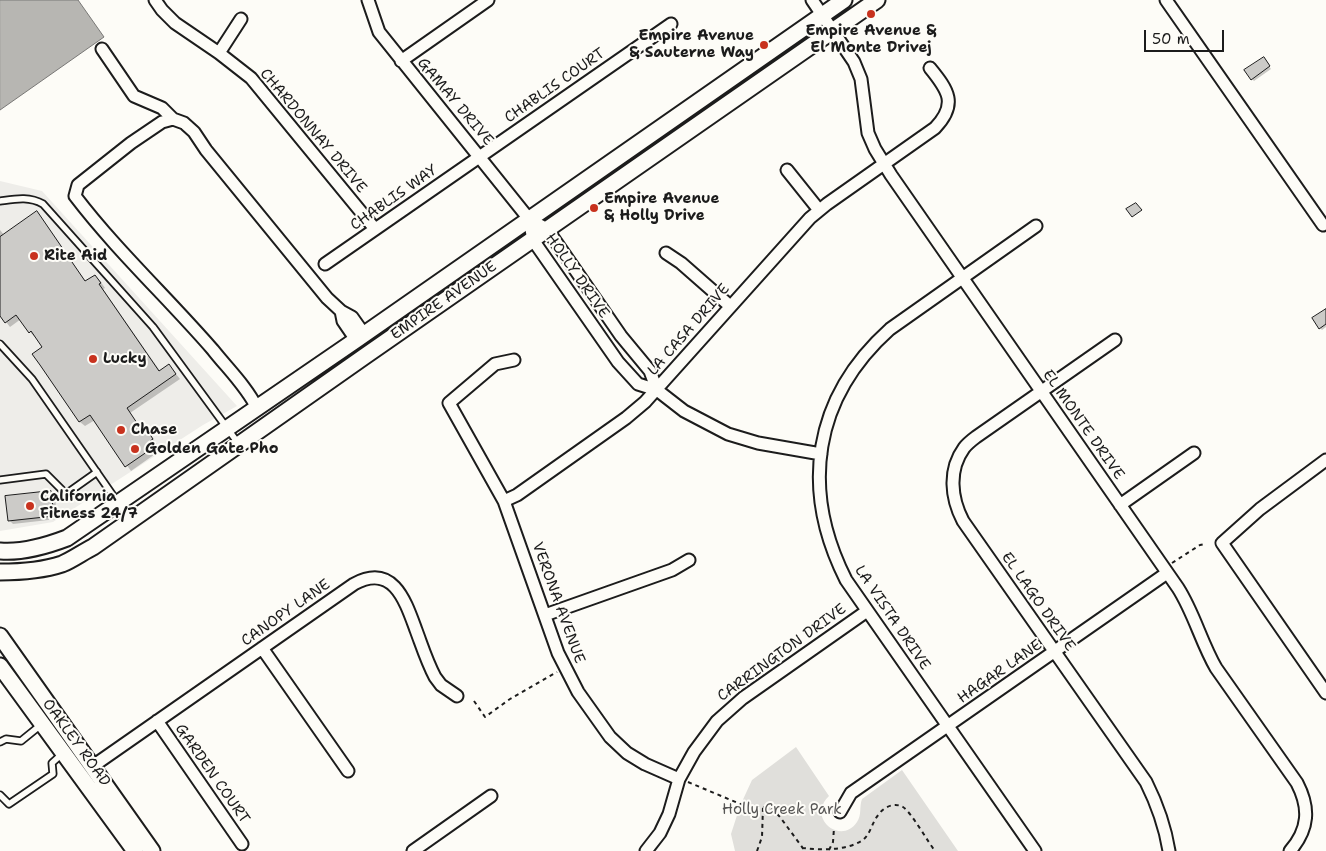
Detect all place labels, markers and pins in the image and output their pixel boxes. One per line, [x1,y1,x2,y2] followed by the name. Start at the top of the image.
[865,8,877,20] marker: Empire Avenue & El Monte Drivej
[805,22,937,57] place label: Empire Avenue & El Monte Drivej
[629,27,754,62] place label: Empire Avenue & Sauterne Way
[758,39,770,51] marker: Empire Avenue & Sauterne Way
[604,190,720,225] place label: Empire Avenue & Holly Drive
[588,202,600,214] marker: Empire Avenue & Holly Drive
[44,247,107,265] place label: Rite Aid
[28,250,40,262] marker: Rite Aid
[103,350,147,368] place label: Lucky
[87,353,99,365] marker: Lucky
[131,421,177,439] place label: Chase
[115,424,127,436] marker: Chase
[145,440,278,458] place label: Golden Gate Pho
[129,443,141,455] marker: Golden Gate Pho
[40,488,138,523] place label: California Fitness 24/7
[24,500,36,512] marker: California Fitness 24/7

